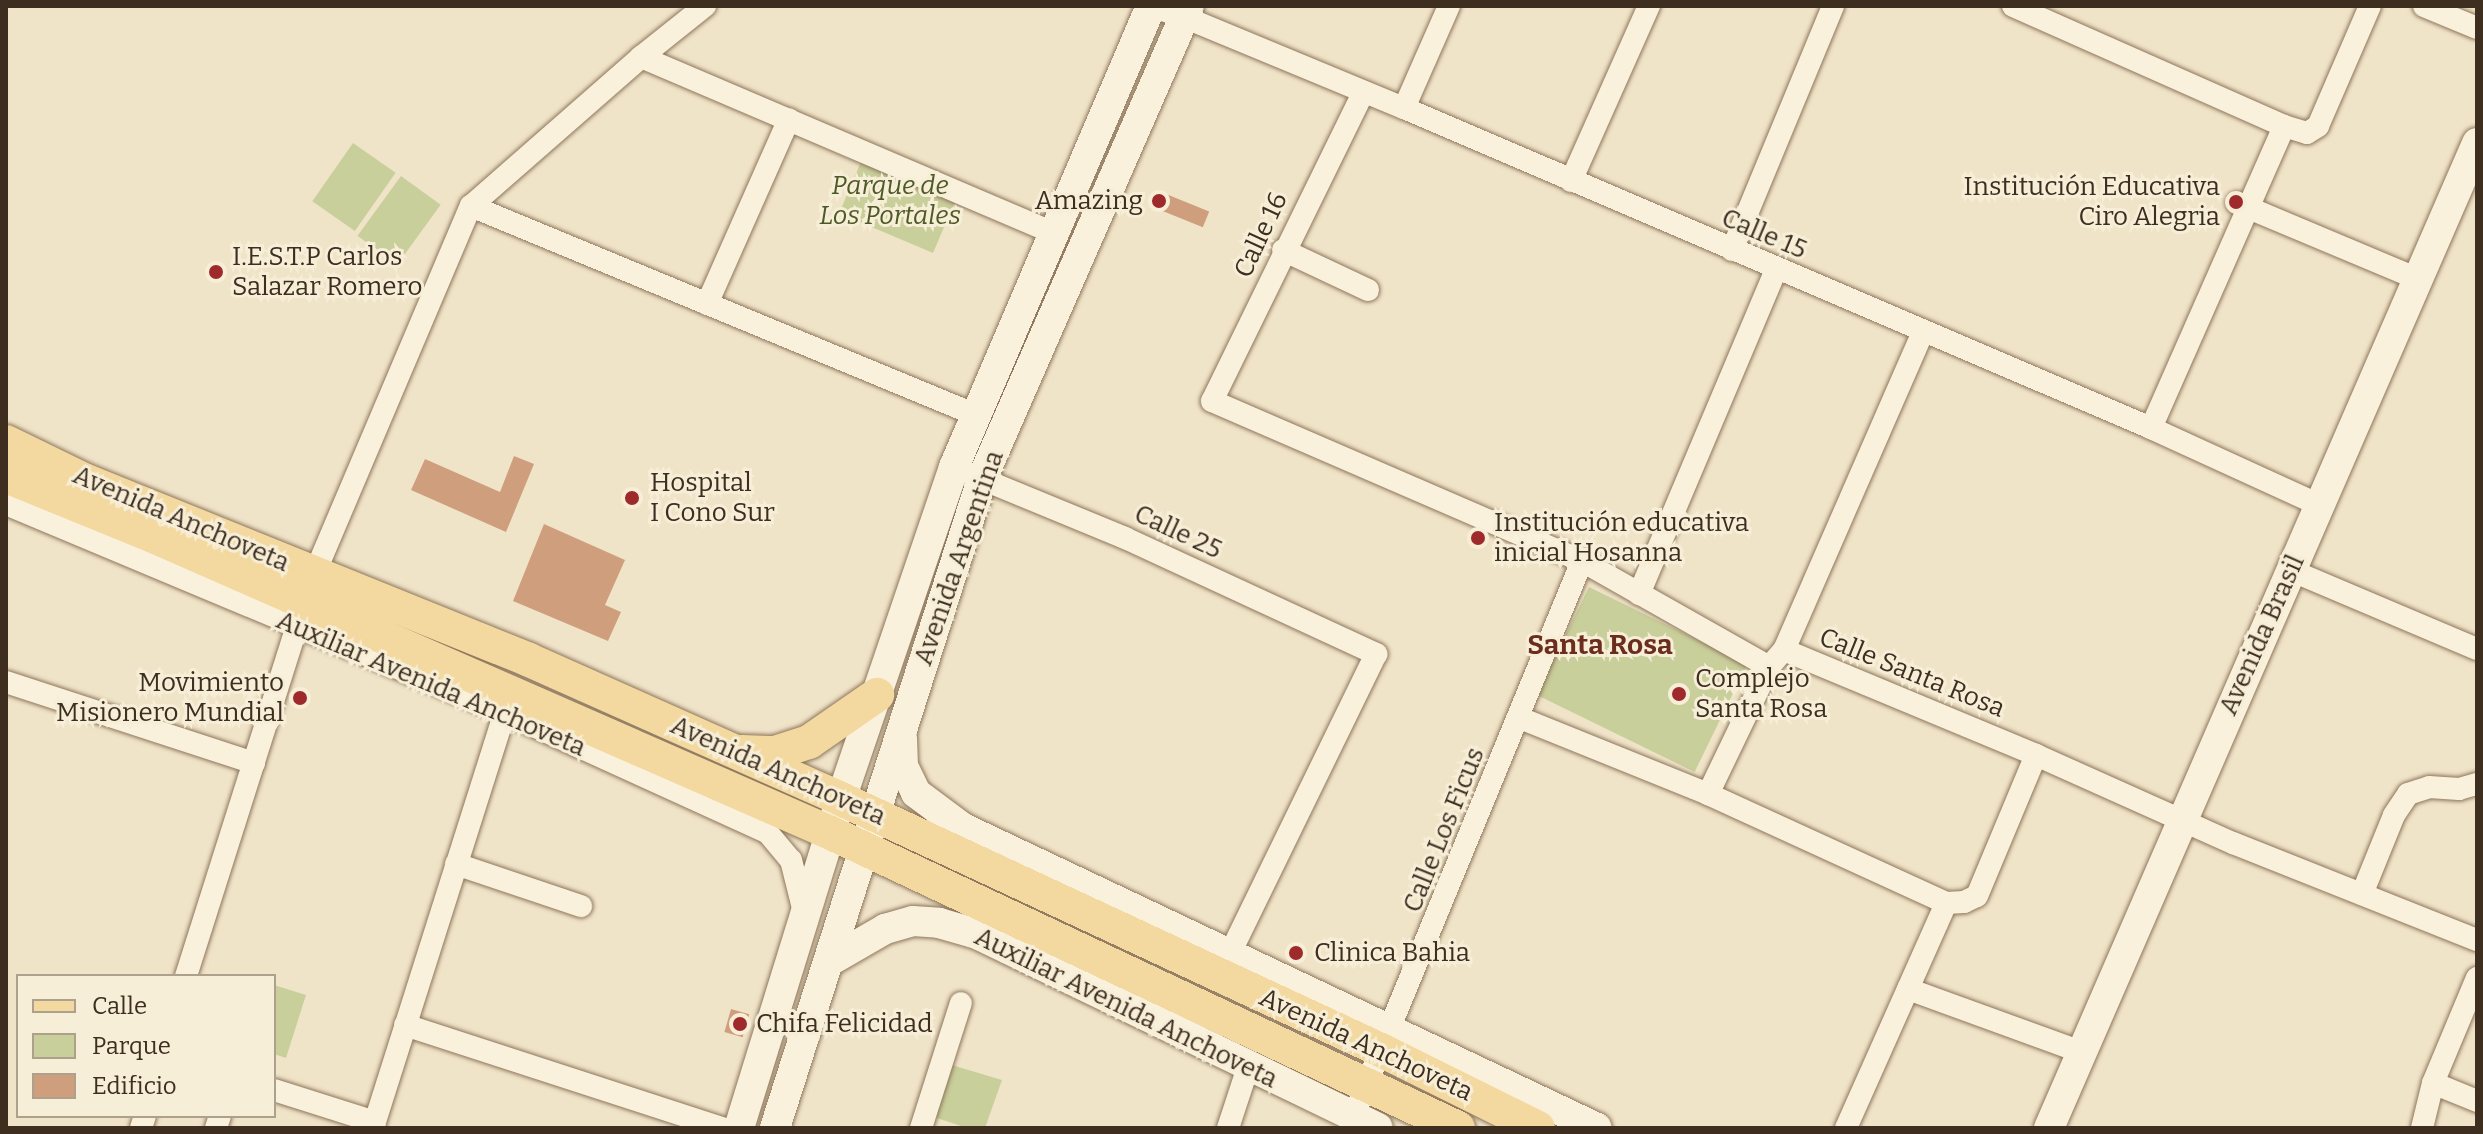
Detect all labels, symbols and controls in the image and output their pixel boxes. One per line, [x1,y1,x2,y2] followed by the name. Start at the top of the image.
[819,170,961,232] park label: Parque de Los Portales
[1963,171,2220,232] place label: Institución Educativa Ciro Alegria
[1035,185,1143,217] place label: Amazing
[1228,187,1294,283] street label: Calle 16
[1150,192,1168,210] marker: Amazing
[2227,193,2245,211] marker: Institución Educativa Ciro Alegria
[1717,202,1811,266] street label: Calle 15
[232,241,422,302] place label: I.E.S.T.P Carlos Salazar Romero
[207,263,225,281] marker: I.E.S.T.P Carlos Salazar Romero
[908,447,1010,669] street label: Avenida Argentina
[68,459,294,579] street label: Avenida Anchoveta
[650,467,775,528] place label: Hospital I Cono Sur
[621,487,643,509] marker: Hospital I Cono Sur
[1129,498,1227,566] street label: Calle 25
[1494,507,1749,568] place label: Institución educativa inicial Hosanna
[1469,529,1487,547] marker: Institución educativa inicial Hosanna
[2213,550,2311,720] street label: Avenida Brasil
[272,605,590,763] street label: Auxiliar Avenida Anchoveta
[1815,622,2009,724] street label: Calle Santa Rosa
[1527,628,1673,662] district label: Santa Rosa
[1695,663,1827,724] place label: Complejo Santa Rosa
[56,667,284,728] place label: Movimiento Misionero Mundial
[1670,685,1688,703] marker: Complejo Santa Rosa
[291,689,309,707] marker: Movimiento Misionero Mundial
[666,710,890,832] street label: Avenida Anchoveta
[1397,743,1491,917] street label: Calle Los Ficus
[969,921,1283,1095] street label: Auxiliar Avenida Anchoveta
[1314,937,1470,969] place label: Clinica Bahia
[1285,942,1307,964] marker: Clinica Bahia
[16,974,276,1118] legend
[1254,982,1478,1108] street label: Avenida Anchoveta
[92,992,147,1020] text: Calle
[756,1008,933,1040] place label: Chifa Felicidad
[731,1015,749,1033] marker: Chifa Felicidad
[92,1032,171,1060] text: Parque
[92,1072,177,1100] text: Edificio

